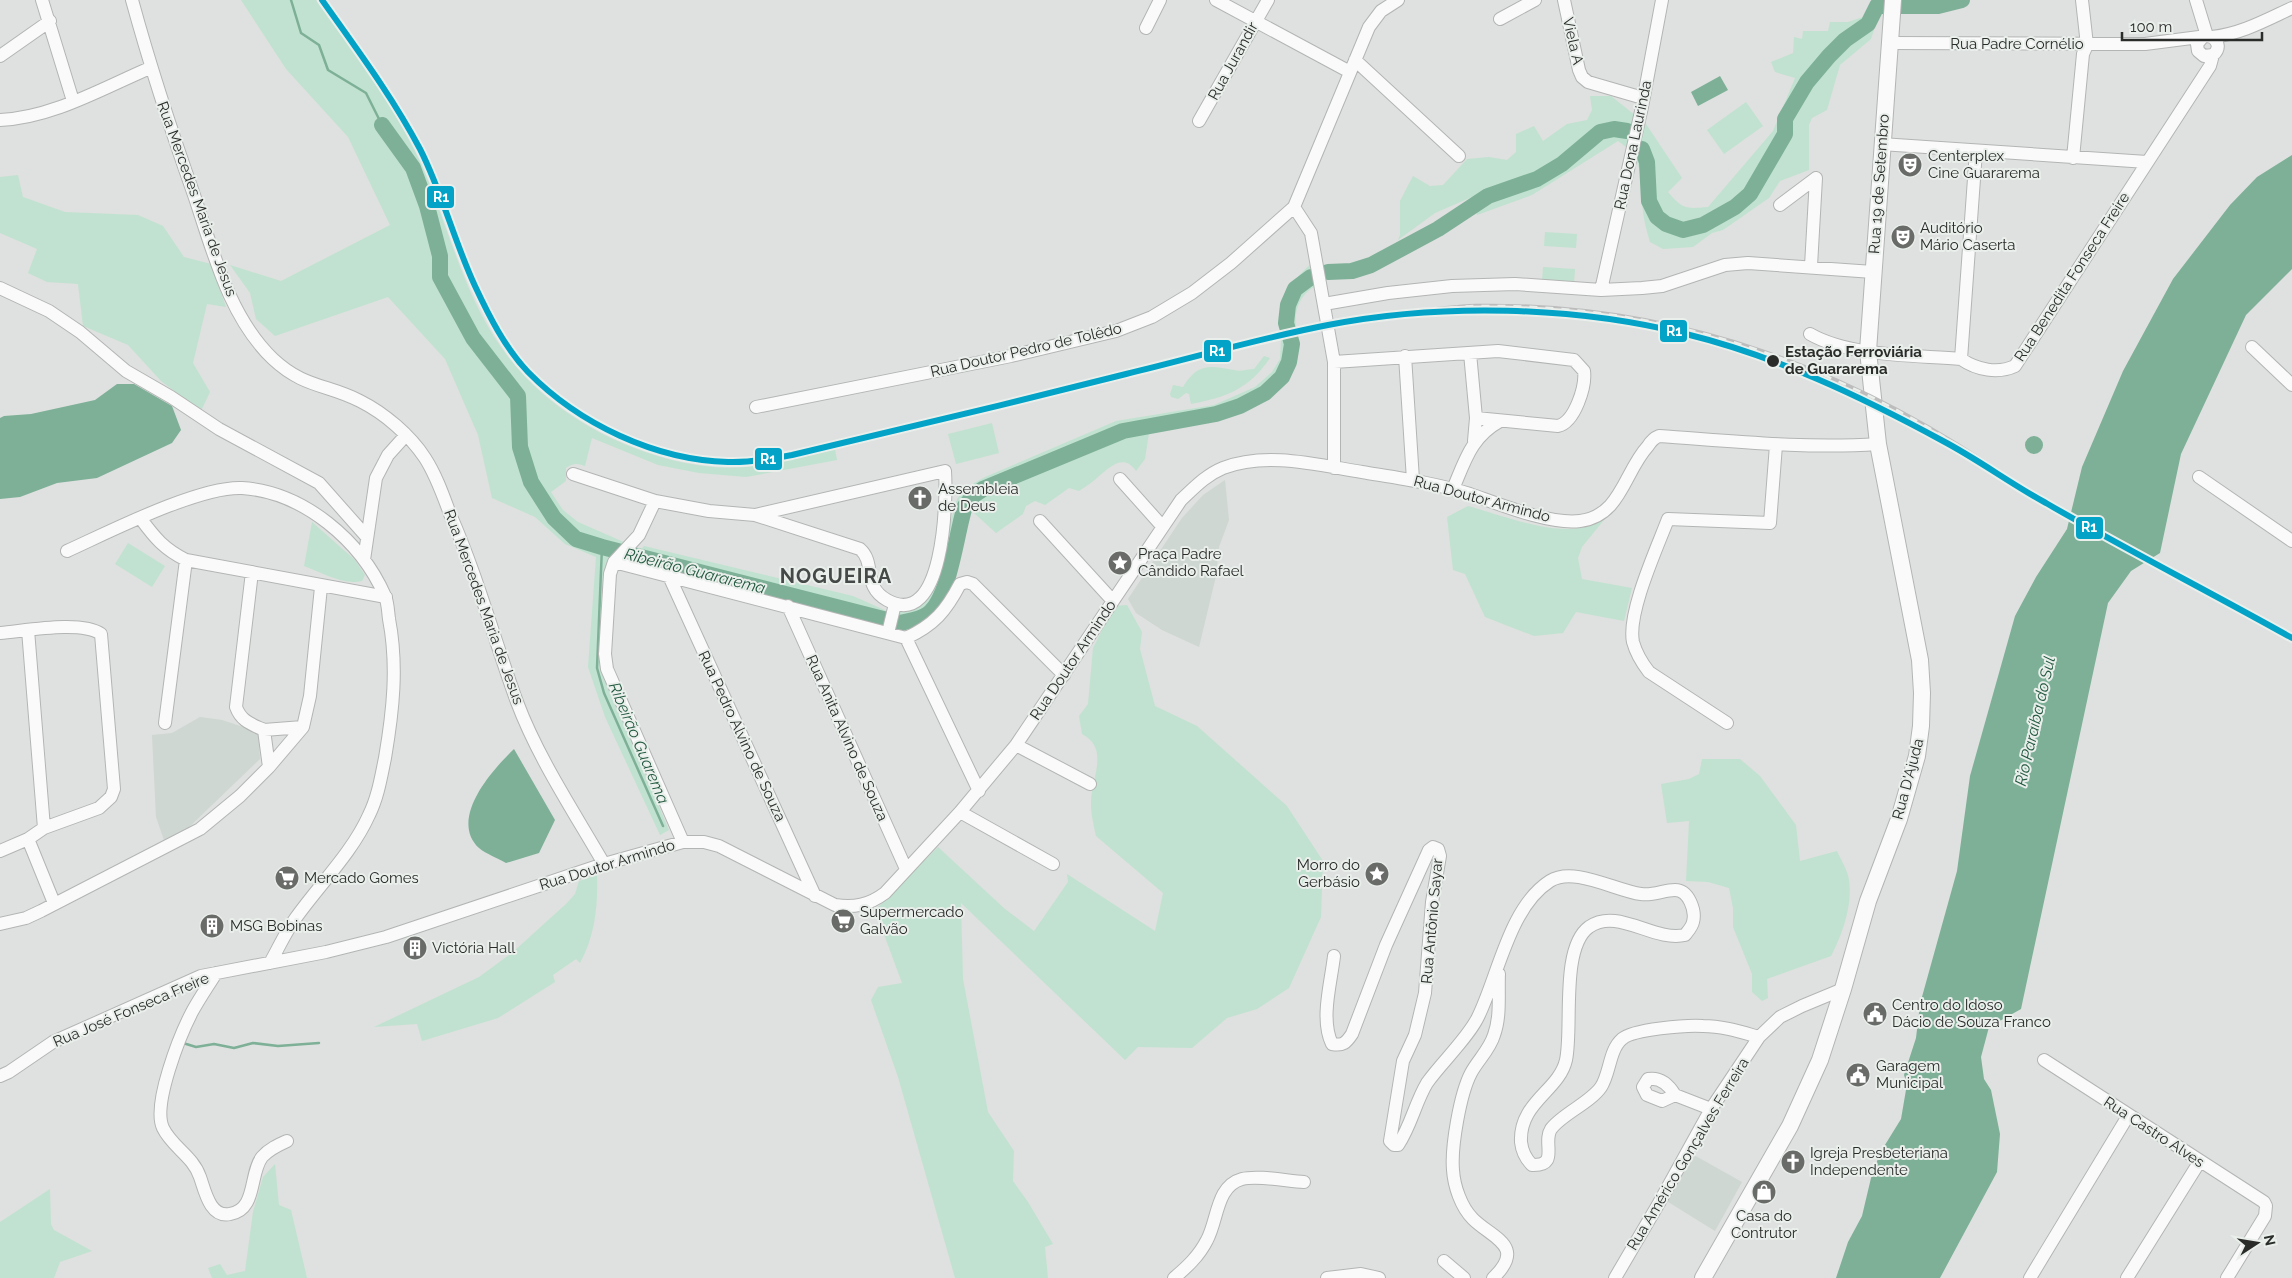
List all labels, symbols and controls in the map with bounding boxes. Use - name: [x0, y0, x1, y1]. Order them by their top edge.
- scale bar: [2122, 10, 2262, 42]
- street label: Viela A: [1559, 16, 1587, 66]
- street label: Rua Jurandir: [1204, 18, 1262, 103]
- text: 100 m: [2130, 18, 2172, 36]
- street label: Rua Padre Cornélio: [1950, 35, 2084, 53]
- street label: Rua Dona Laurinda: [1611, 79, 1655, 211]
- street label: Rua Mercedes Maria de Jesus: [153, 99, 241, 299]
- street label: Rua 19 de Setembro: [1865, 113, 1893, 255]
- place label: Centerplex Cine Guararema: [1928, 147, 2040, 182]
- theatre icon: Centerplex Cine Guararema: [1897, 152, 1923, 178]
- line badge: R1: [426, 185, 455, 209]
- text: R1: [433, 189, 449, 205]
- street label: Rua Benedita Fonseca Freire: [2011, 189, 2134, 365]
- place label: Auditório Mário Caserta: [1920, 219, 2016, 254]
- theatre icon: Auditório Mário Caserta: [1890, 224, 1916, 250]
- street label: Rua Doutor Pedro de Tolêdo: [929, 319, 1124, 381]
- line badge: R1: [1659, 319, 1688, 343]
- text: R1: [1666, 323, 1682, 339]
- line badge: R1: [1203, 339, 1232, 363]
- text: R1: [1209, 343, 1225, 359]
- place label: Estação Ferroviária de Guararema: [1785, 343, 1922, 378]
- marker: Estação Ferroviária de Guararema: [1765, 353, 1781, 369]
- line badge: R1: [754, 447, 783, 471]
- text: R1: [760, 451, 776, 467]
- street label: Rua Doutor Armindo: [1412, 472, 1552, 526]
- place label: Assembleia de Deus: [938, 480, 1019, 515]
- church icon: Assembleia de Deus: [907, 485, 933, 511]
- street label: Rua Mercedes Maria de Jesus: [440, 507, 528, 707]
- line badge: R1: [2075, 516, 2104, 540]
- text: R1: [2081, 519, 2097, 535]
- water label: Ribeirão Guararema: [622, 544, 768, 598]
- place label: Praça Padre Cândido Rafael: [1138, 545, 1245, 580]
- place icon: Praça Padre Cândido Rafael: [1107, 550, 1133, 576]
- district label: NOGUEIRA: [780, 564, 892, 588]
- street label: Rua Doutor Armindo: [1026, 597, 1120, 723]
- street label: Rua Pedro Alvino de Souza: [694, 648, 790, 824]
- street label: Rua Anita Alvino de Souza: [802, 652, 892, 824]
- water label: Rio Paraíba do Sul: [2011, 654, 2059, 788]
- water label: Ribeirão Guarema: [605, 679, 673, 807]
- street label: Rua D'Ajuda: [1889, 736, 1927, 822]
- street label: Rua Doutor Armindo: [537, 836, 677, 894]
- place label: Morro do Gerbásio: [1297, 856, 1360, 891]
- street label: Rua Antônio Sayar: [1418, 857, 1447, 985]
- place icon: Morro do Gerbásio: [1364, 861, 1390, 887]
- supermarket icon: Mercado Gomes: [274, 865, 300, 891]
- place label: Mercado Gomes: [304, 869, 419, 887]
- place label: Supermercado Galvão: [860, 903, 964, 938]
- supermarket icon: Supermercado Galvão: [830, 908, 856, 934]
- building icon: MSG Bobinas: [199, 913, 225, 939]
- place label: MSG Bobinas: [230, 917, 322, 935]
- building icon: Victória Hall: [402, 935, 428, 961]
- place label: Victória Hall: [432, 939, 516, 957]
- street label: Rua José Fonseca Freire: [50, 969, 212, 1051]
- place label: Centro do Idoso Dácio de Souza Franco: [1892, 996, 2051, 1031]
- public building icon: Centro do Idoso Dácio de Souza Franco: [1862, 1001, 1888, 1027]
- street label: Rua Américo Gonçalves Ferreira: [1623, 1054, 1753, 1254]
- place label: Garagem Municipal: [1876, 1057, 1944, 1092]
- public building icon: Garagem Municipal: [1845, 1062, 1871, 1088]
- street label: Rua Castro Alves: [2100, 1093, 2208, 1171]
- place label: Igreja Presbeteriana Independente: [1810, 1144, 1948, 1179]
- church icon: Igreja Presbeteriana Independente: [1780, 1149, 1806, 1175]
- shop icon: Casa do Contrutor: [1751, 1179, 1777, 1205]
- place label: Casa do Contrutor: [1731, 1207, 1798, 1242]
- north arrow: [2232, 1218, 2282, 1268]
- text: N: [2261, 1233, 2279, 1247]

